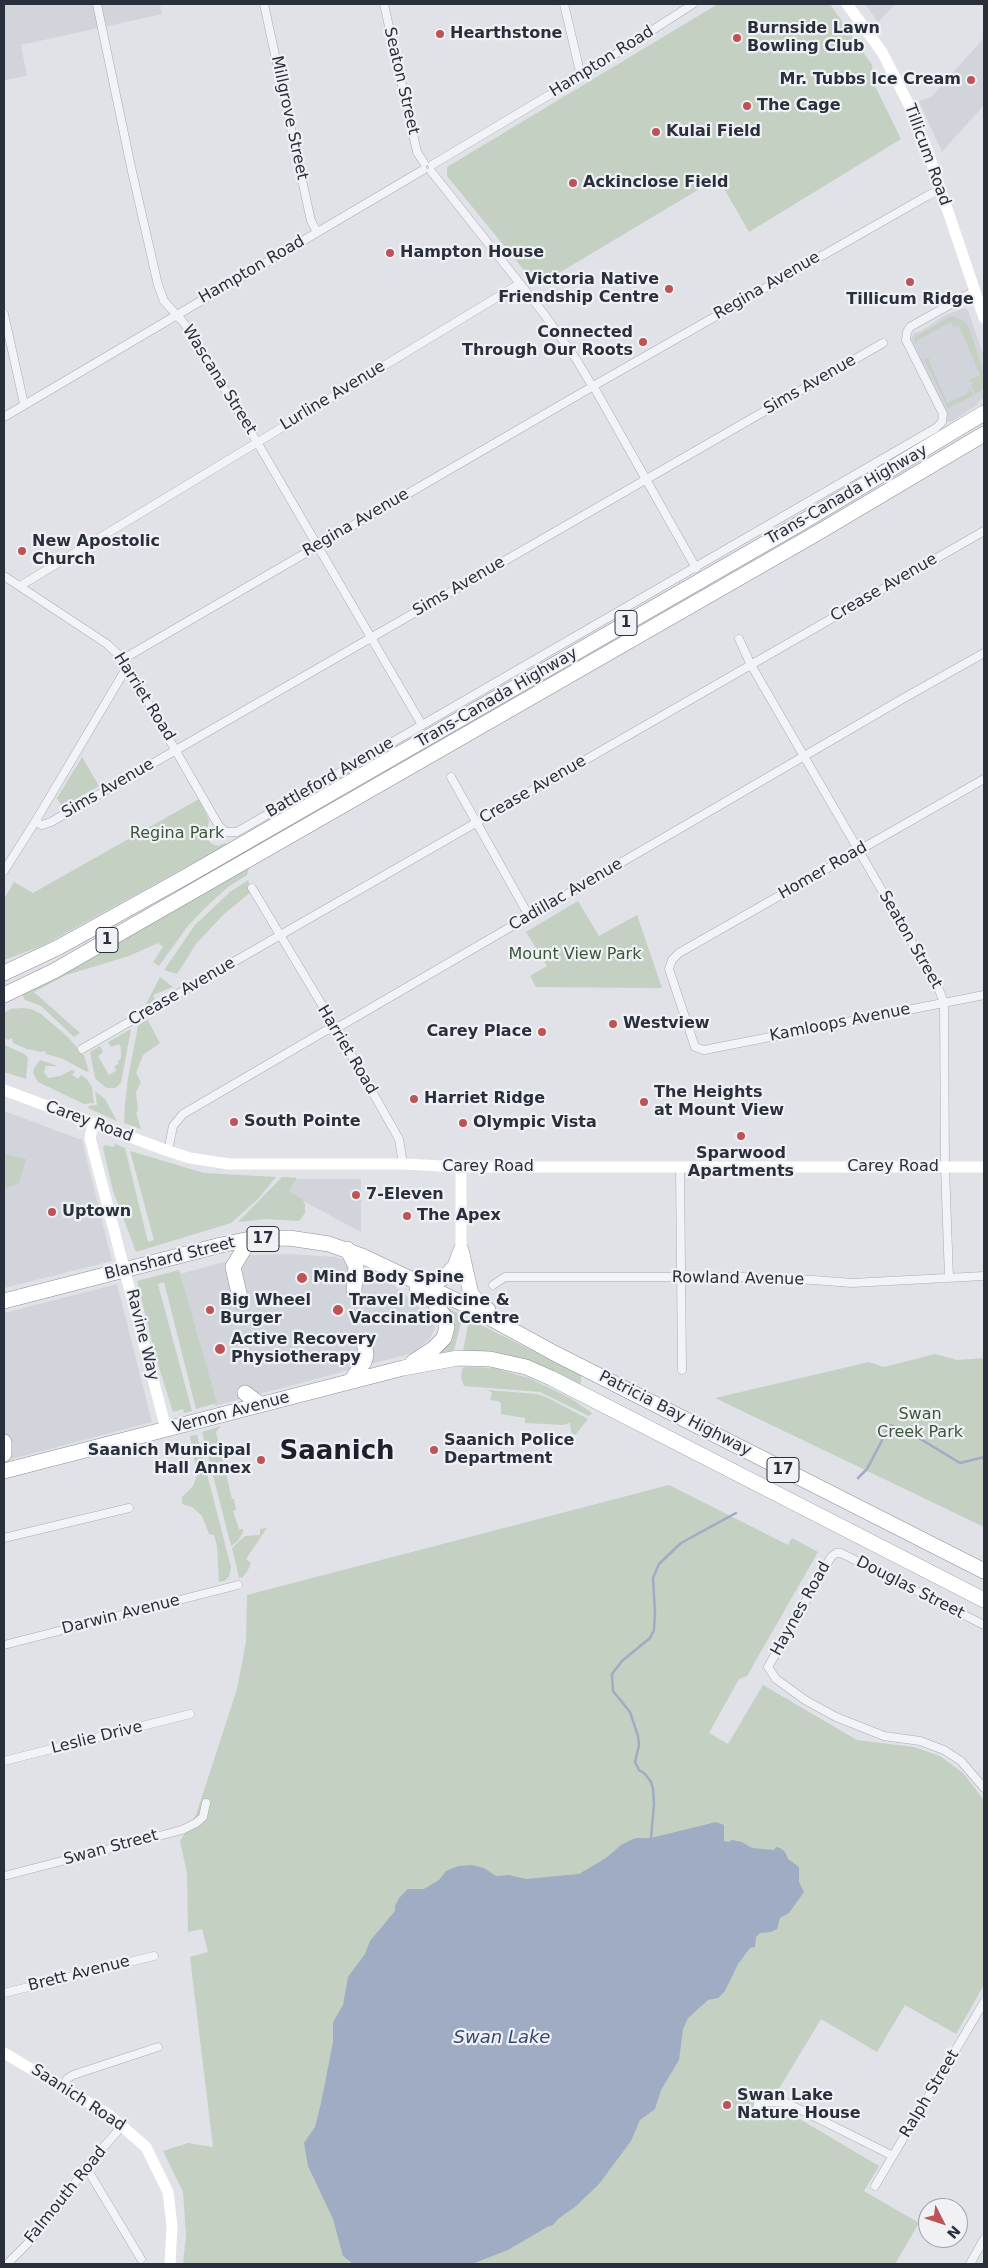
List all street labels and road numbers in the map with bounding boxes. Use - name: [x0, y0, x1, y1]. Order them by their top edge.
- street label: Hampton Road: [546, 22, 658, 102]
- street label: Seaton Street: [379, 25, 423, 137]
- street label: Millgrove Street: [266, 54, 312, 182]
- street label: Tillicum Road: [900, 102, 954, 208]
- street label: Hampton Road: [196, 232, 308, 308]
- street label: Regina Avenue: [711, 248, 823, 324]
- street label: Wascana Street: [178, 322, 260, 438]
- street label: Sims Avenue: [761, 351, 859, 419]
- street label: Lurline Avenue: [277, 357, 389, 435]
- street label: Trans-Canada Highway: [763, 441, 931, 549]
- street label: Regina Avenue: [300, 485, 412, 561]
- street label: Crease Avenue: [827, 550, 941, 626]
- street label: Sims Avenue: [410, 553, 508, 621]
- road number: 1: [615, 610, 637, 636]
- street label: Trans-Canada Highway: [413, 644, 581, 752]
- street label: Harriet Road: [109, 649, 179, 745]
- street label: Battleford Avenue: [263, 734, 397, 822]
- street label: Crease Avenue: [476, 752, 590, 828]
- street label: Sims Avenue: [59, 755, 157, 823]
- street label: Homer Road: [775, 838, 871, 904]
- street label: Cadillac Avenue: [506, 855, 626, 935]
- street label: Seaton Street: [874, 888, 946, 992]
- road number: 1: [96, 928, 118, 952]
- street label: Crease Avenue: [125, 954, 239, 1030]
- street label: Kamloops Avenue: [768, 1000, 912, 1046]
- street label: Harriet Road: [313, 1002, 381, 1098]
- street label: Carey Road: [43, 1097, 135, 1147]
- street label: Carey Road: [442, 1157, 534, 1177]
- street label: Carey Road: [847, 1157, 939, 1177]
- road number: 17: [247, 1226, 279, 1252]
- street label: Blanshard Street: [103, 1234, 237, 1284]
- street label: Rowland Avenue: [672, 1268, 804, 1290]
- street label: Ravine Way: [121, 1287, 163, 1383]
- street label: Patricia Bay Highway: [596, 1367, 754, 1461]
- street label: Vernon Avenue: [170, 1388, 292, 1438]
- road number: 17: [767, 1458, 799, 1482]
- street label: Douglas Street: [853, 1553, 967, 1623]
- street label: Haynes Road: [767, 1558, 835, 1660]
- street label: Darwin Avenue: [60, 1591, 182, 1639]
- street label: Leslie Drive: [49, 1717, 145, 1759]
- street label: Swan Street: [62, 1826, 160, 1870]
- street label: Brett Avenue: [26, 1952, 132, 1996]
- street label: Ralph Street: [896, 2047, 964, 2141]
- street label: Saanich Road: [27, 2060, 129, 2136]
- street label: Falmouth Road: [21, 2143, 111, 2247]

